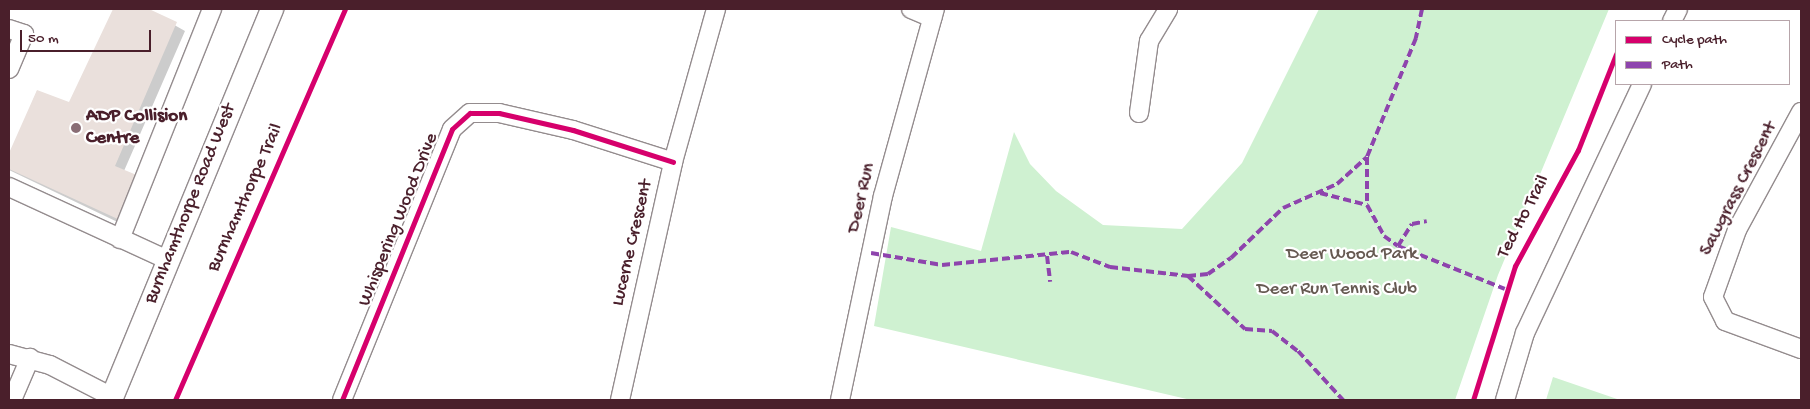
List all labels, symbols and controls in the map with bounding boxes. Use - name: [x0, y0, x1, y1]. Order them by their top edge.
- scale bar: [22, 20, 154, 52]
- legend: [1615, 20, 1790, 85]
- text: 50 m: [28, 30, 59, 48]
- text: Cycle path: [1662, 31, 1727, 49]
- text: Path: [1662, 56, 1693, 74]
- street label: Burnhamthorpe Road West: [140, 101, 242, 307]
- place label: ADP Collision Centre: [86, 106, 187, 150]
- street label: Sawgrass Crescent: [1695, 118, 1783, 260]
- street label: Burnhamthorpe Trail: [203, 120, 289, 276]
- marker: ADP Collision Centre: [70, 122, 82, 134]
- street label: Whispering Wood Drive: [354, 130, 444, 310]
- street label: Deer Run: [843, 161, 881, 235]
- street label: Ted Ho Trail: [1493, 172, 1555, 262]
- street label: Lucerne Crescent: [607, 178, 659, 308]
- park label: Deer Wood Park: [1287, 244, 1417, 266]
- park label: Deer Run Tennis Club: [1257, 279, 1417, 301]

